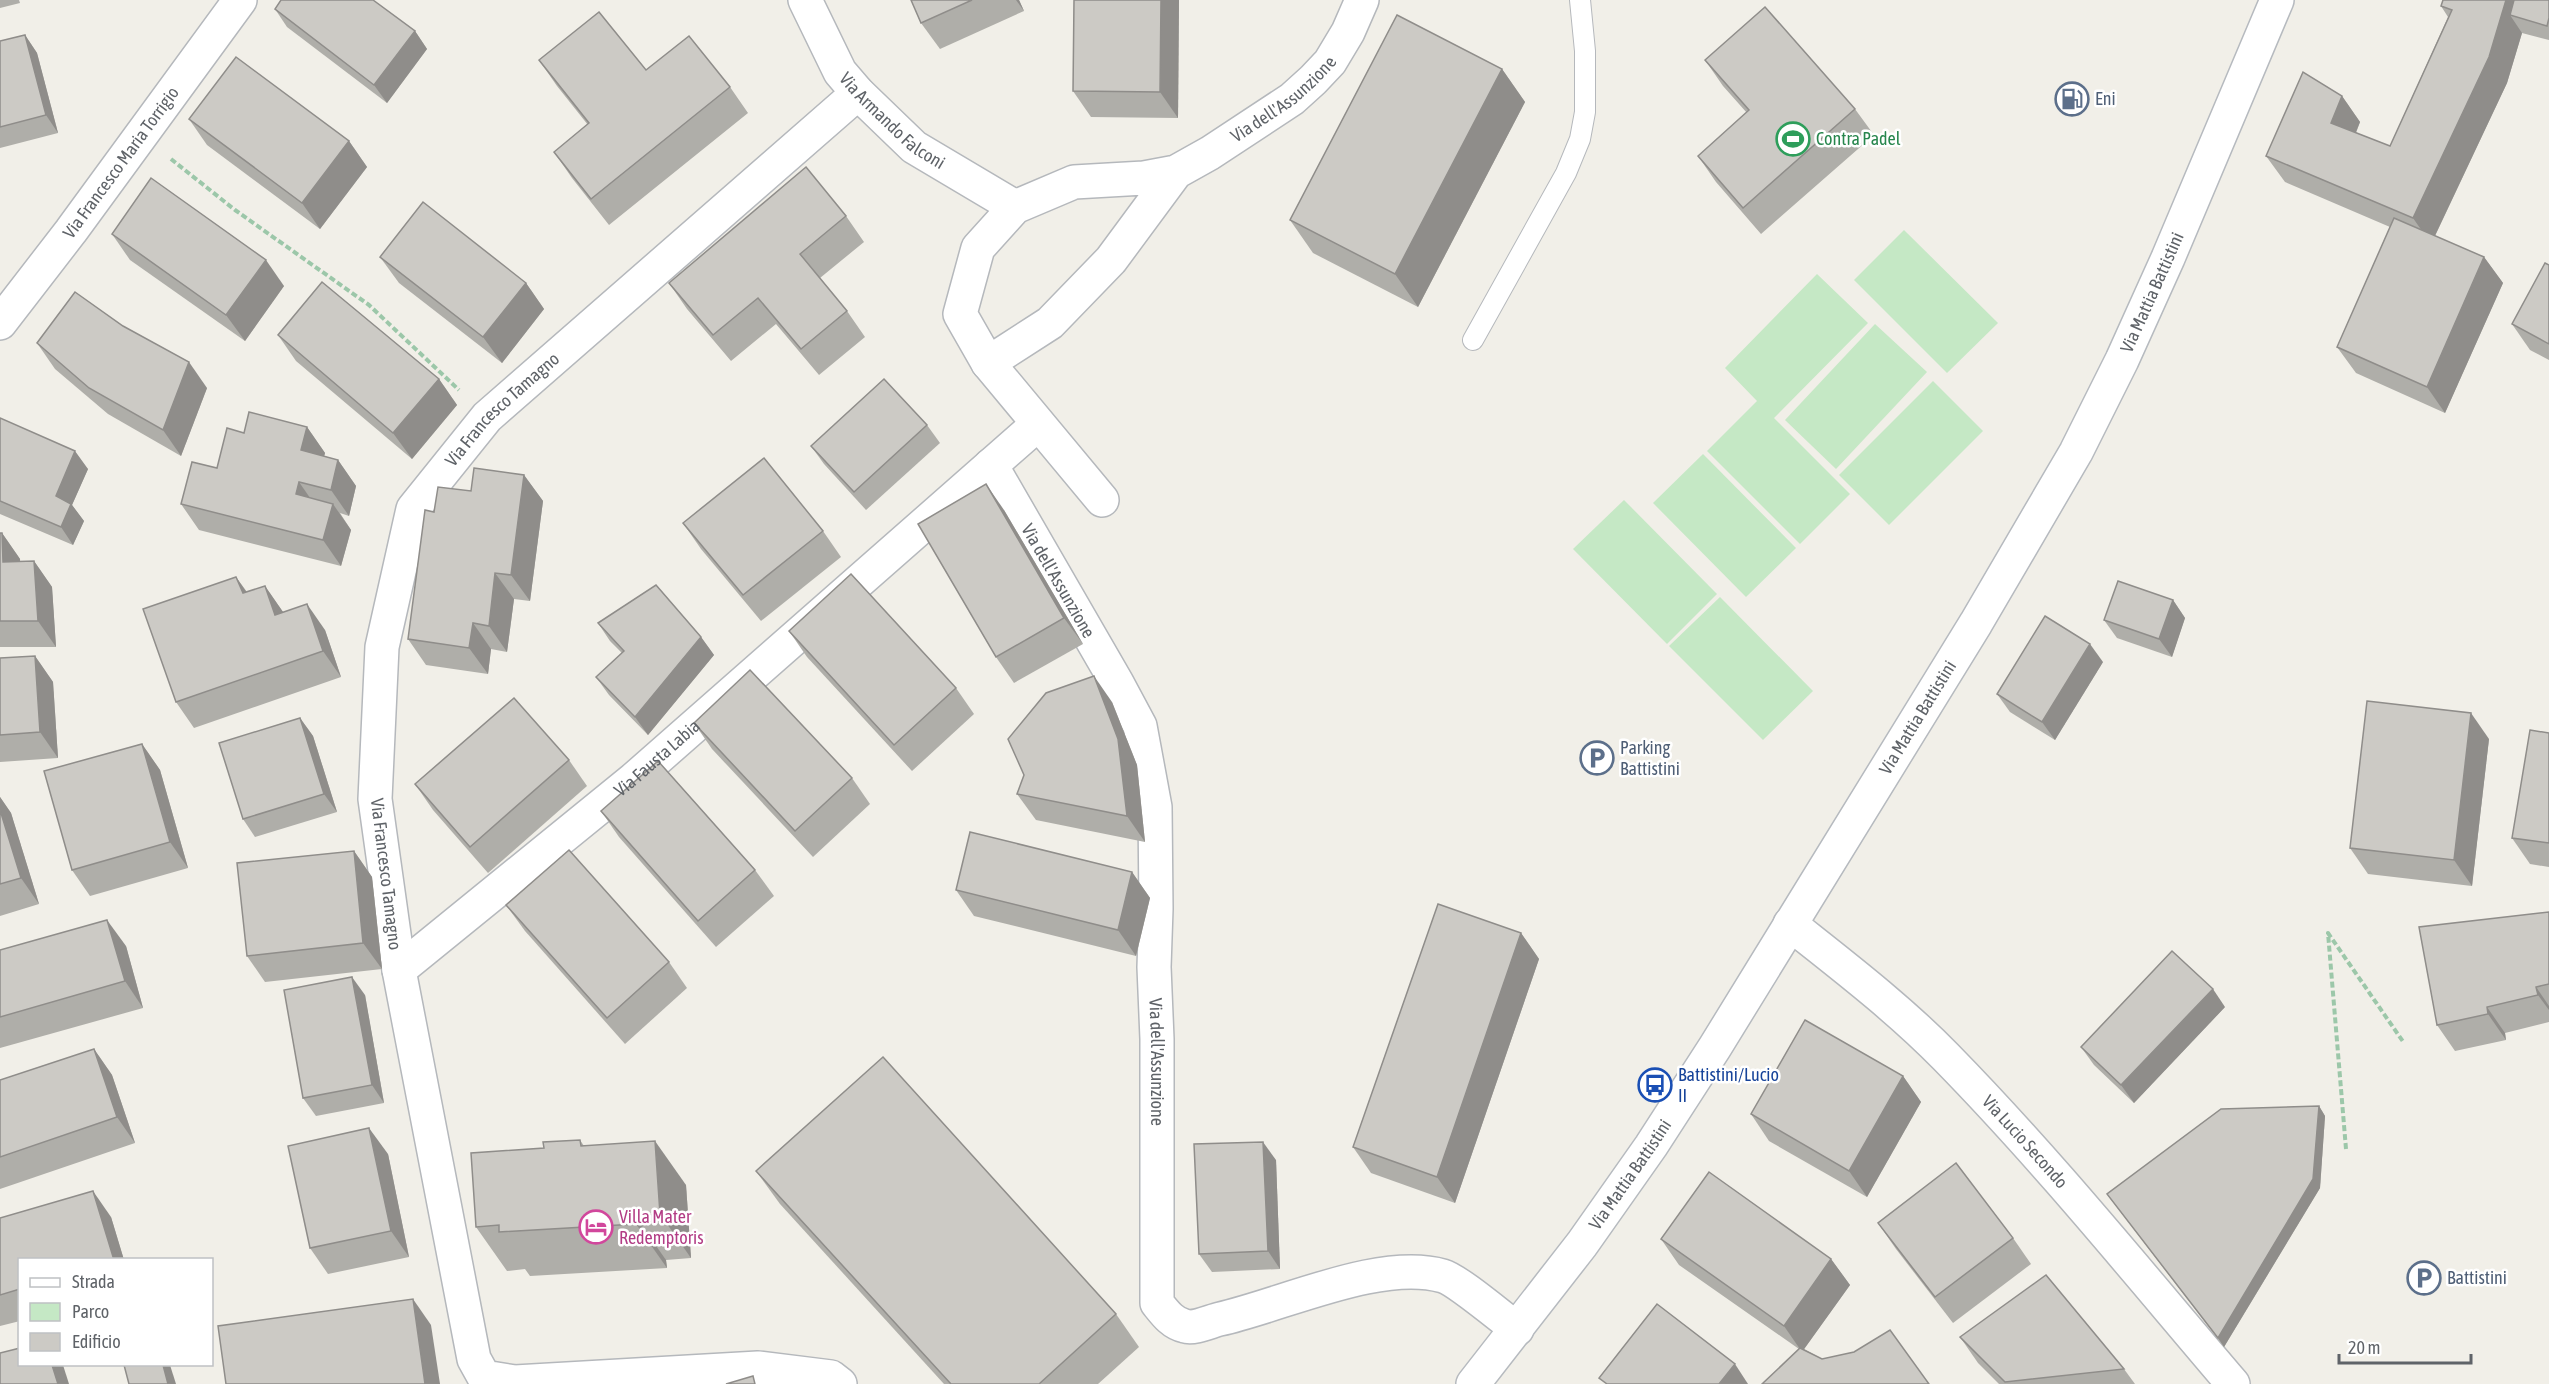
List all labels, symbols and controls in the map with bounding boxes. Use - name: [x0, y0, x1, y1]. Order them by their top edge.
- street label: Via dell'Assunzione: [1227, 53, 1341, 146]
- street label: Via Armando Falconi: [835, 68, 949, 173]
- fuel station icon: Eni: [2054, 81, 2090, 117]
- street label: Via Francesco Maria Torrigio: [58, 82, 183, 242]
- place label: Eni: [2095, 88, 2116, 109]
- sports icon: Contra Padel: [1775, 121, 1811, 157]
- place label: Contra Padel: [1816, 128, 1901, 149]
- street label: Via Mattia Battistini: [2116, 229, 2188, 356]
- street label: Via Francesco Tamagno: [441, 348, 563, 470]
- street label: Via dell'Assunzione: [1017, 520, 1100, 641]
- street label: Via Mattia Battistini: [1874, 657, 1960, 778]
- street label: Via Fausta Labia: [610, 715, 704, 801]
- place label: Parking Battistini: [1620, 737, 1680, 779]
- parking icon: Parking Battistini: [1579, 740, 1615, 776]
- street label: Via Francesco Tamagno: [367, 797, 406, 951]
- street label: Via dell'Assunzione: [1145, 998, 1168, 1126]
- place label: Battistini/Lucio II: [1678, 1064, 1779, 1106]
- bus stop icon: Battistini/Lucio II: [1637, 1067, 1673, 1103]
- street label: Via Lucio Secondo: [1978, 1091, 2072, 1192]
- street label: Via Mattia Battistini: [1584, 1115, 1675, 1234]
- place label: Villa Mater Redemptoris: [619, 1206, 704, 1248]
- hotel icon: Villa Mater Redemptoris: [578, 1209, 614, 1245]
- legend: [18, 1258, 213, 1366]
- parking icon: Battistini: [2406, 1260, 2442, 1296]
- place label: Battistini: [2447, 1267, 2507, 1288]
- text: Strada: [72, 1271, 115, 1292]
- text: Parco: [72, 1301, 109, 1322]
- scale bar: [2339, 1327, 2471, 1365]
- text: Edificio: [72, 1331, 121, 1352]
- text: 20 m: [2348, 1337, 2380, 1358]

